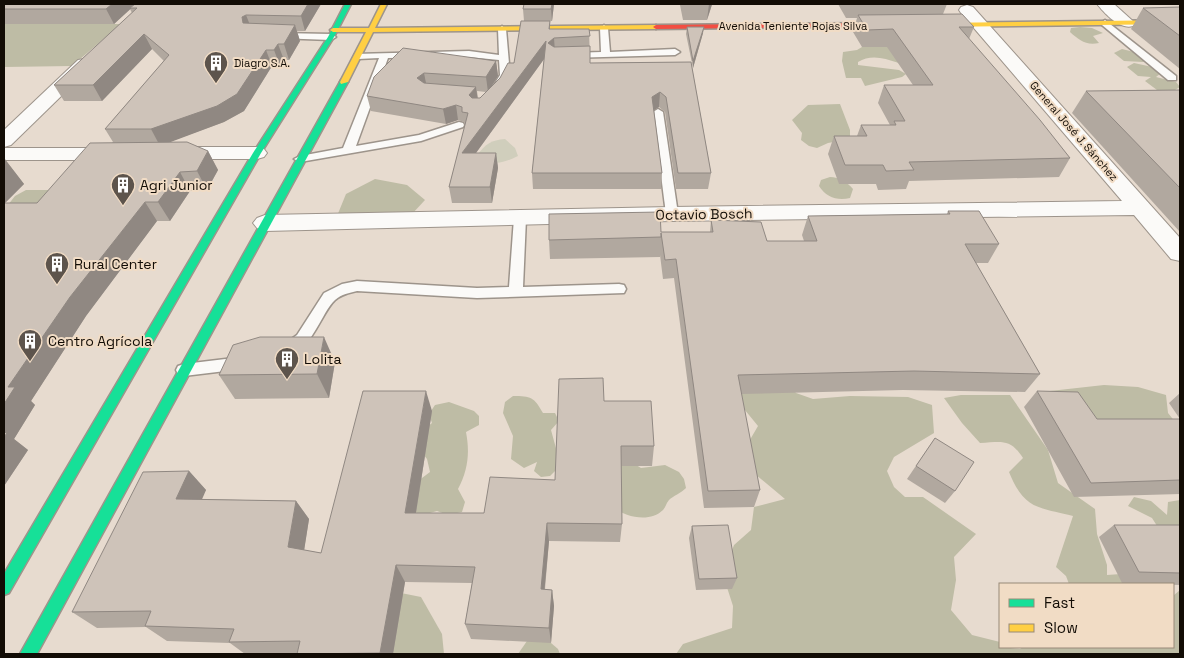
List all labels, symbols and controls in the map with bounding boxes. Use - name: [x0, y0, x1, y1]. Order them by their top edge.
- street label: Avenida Teniente Rojas Silva: [719, 19, 868, 33]
- building icon: Diagro S.A.: [203, 50, 229, 84]
- place label: Diagro S.A.: [234, 56, 290, 70]
- street label: General José J. Sánchez: [1027, 78, 1121, 184]
- building icon: Agri Junior: [110, 172, 136, 206]
- place label: Agri Junior: [140, 176, 213, 194]
- street label: Octavio Bosch: [655, 204, 753, 224]
- building icon: Rural Center: [44, 251, 70, 285]
- place label: Rural Center: [74, 255, 157, 273]
- building icon: Centro Agrícola: [17, 328, 43, 362]
- place label: Centro Agrícola: [48, 332, 152, 350]
- building icon: Lolita: [274, 346, 300, 380]
- place label: Lolita: [304, 350, 342, 368]
- legend: [999, 583, 1174, 648]
- text: Fast: [1044, 593, 1075, 612]
- text: Slow: [1044, 618, 1078, 637]

